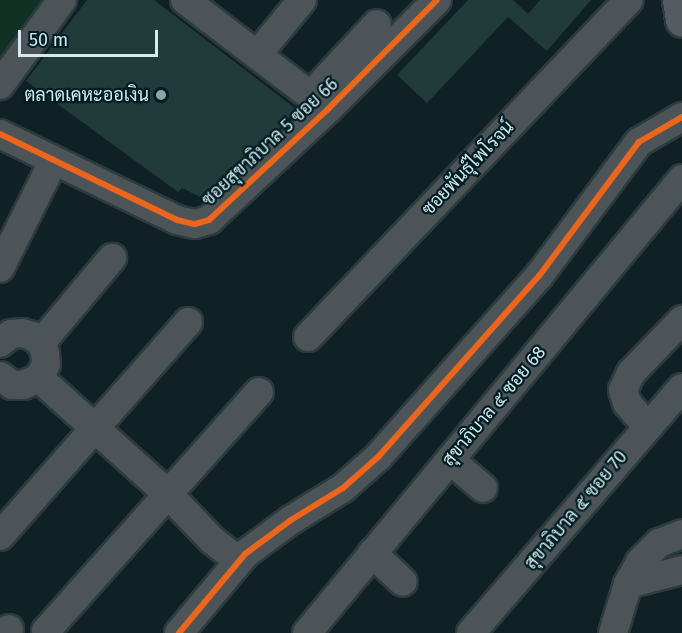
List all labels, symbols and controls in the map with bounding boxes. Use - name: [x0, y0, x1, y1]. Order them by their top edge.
- scale bar: [21, 18, 160, 56]
- text: 50 m: [29, 29, 68, 51]
- street label: ซอยสุขาภิบาล 5 ซอย 66: [197, 73, 343, 211]
- place label: ตลาดเคหะออเงิน: [24, 84, 149, 106]
- marker: ตลาดเคหะออเงิน: [154, 88, 168, 102]
- street label: ซอยพันธ์ุไพโรจน์: [417, 116, 519, 220]
- street label: สุขาภิบาล ๕ ซอย 68: [438, 342, 550, 470]
- street label: สุขาภิบาล ๕ ซอย 70: [520, 446, 632, 574]

